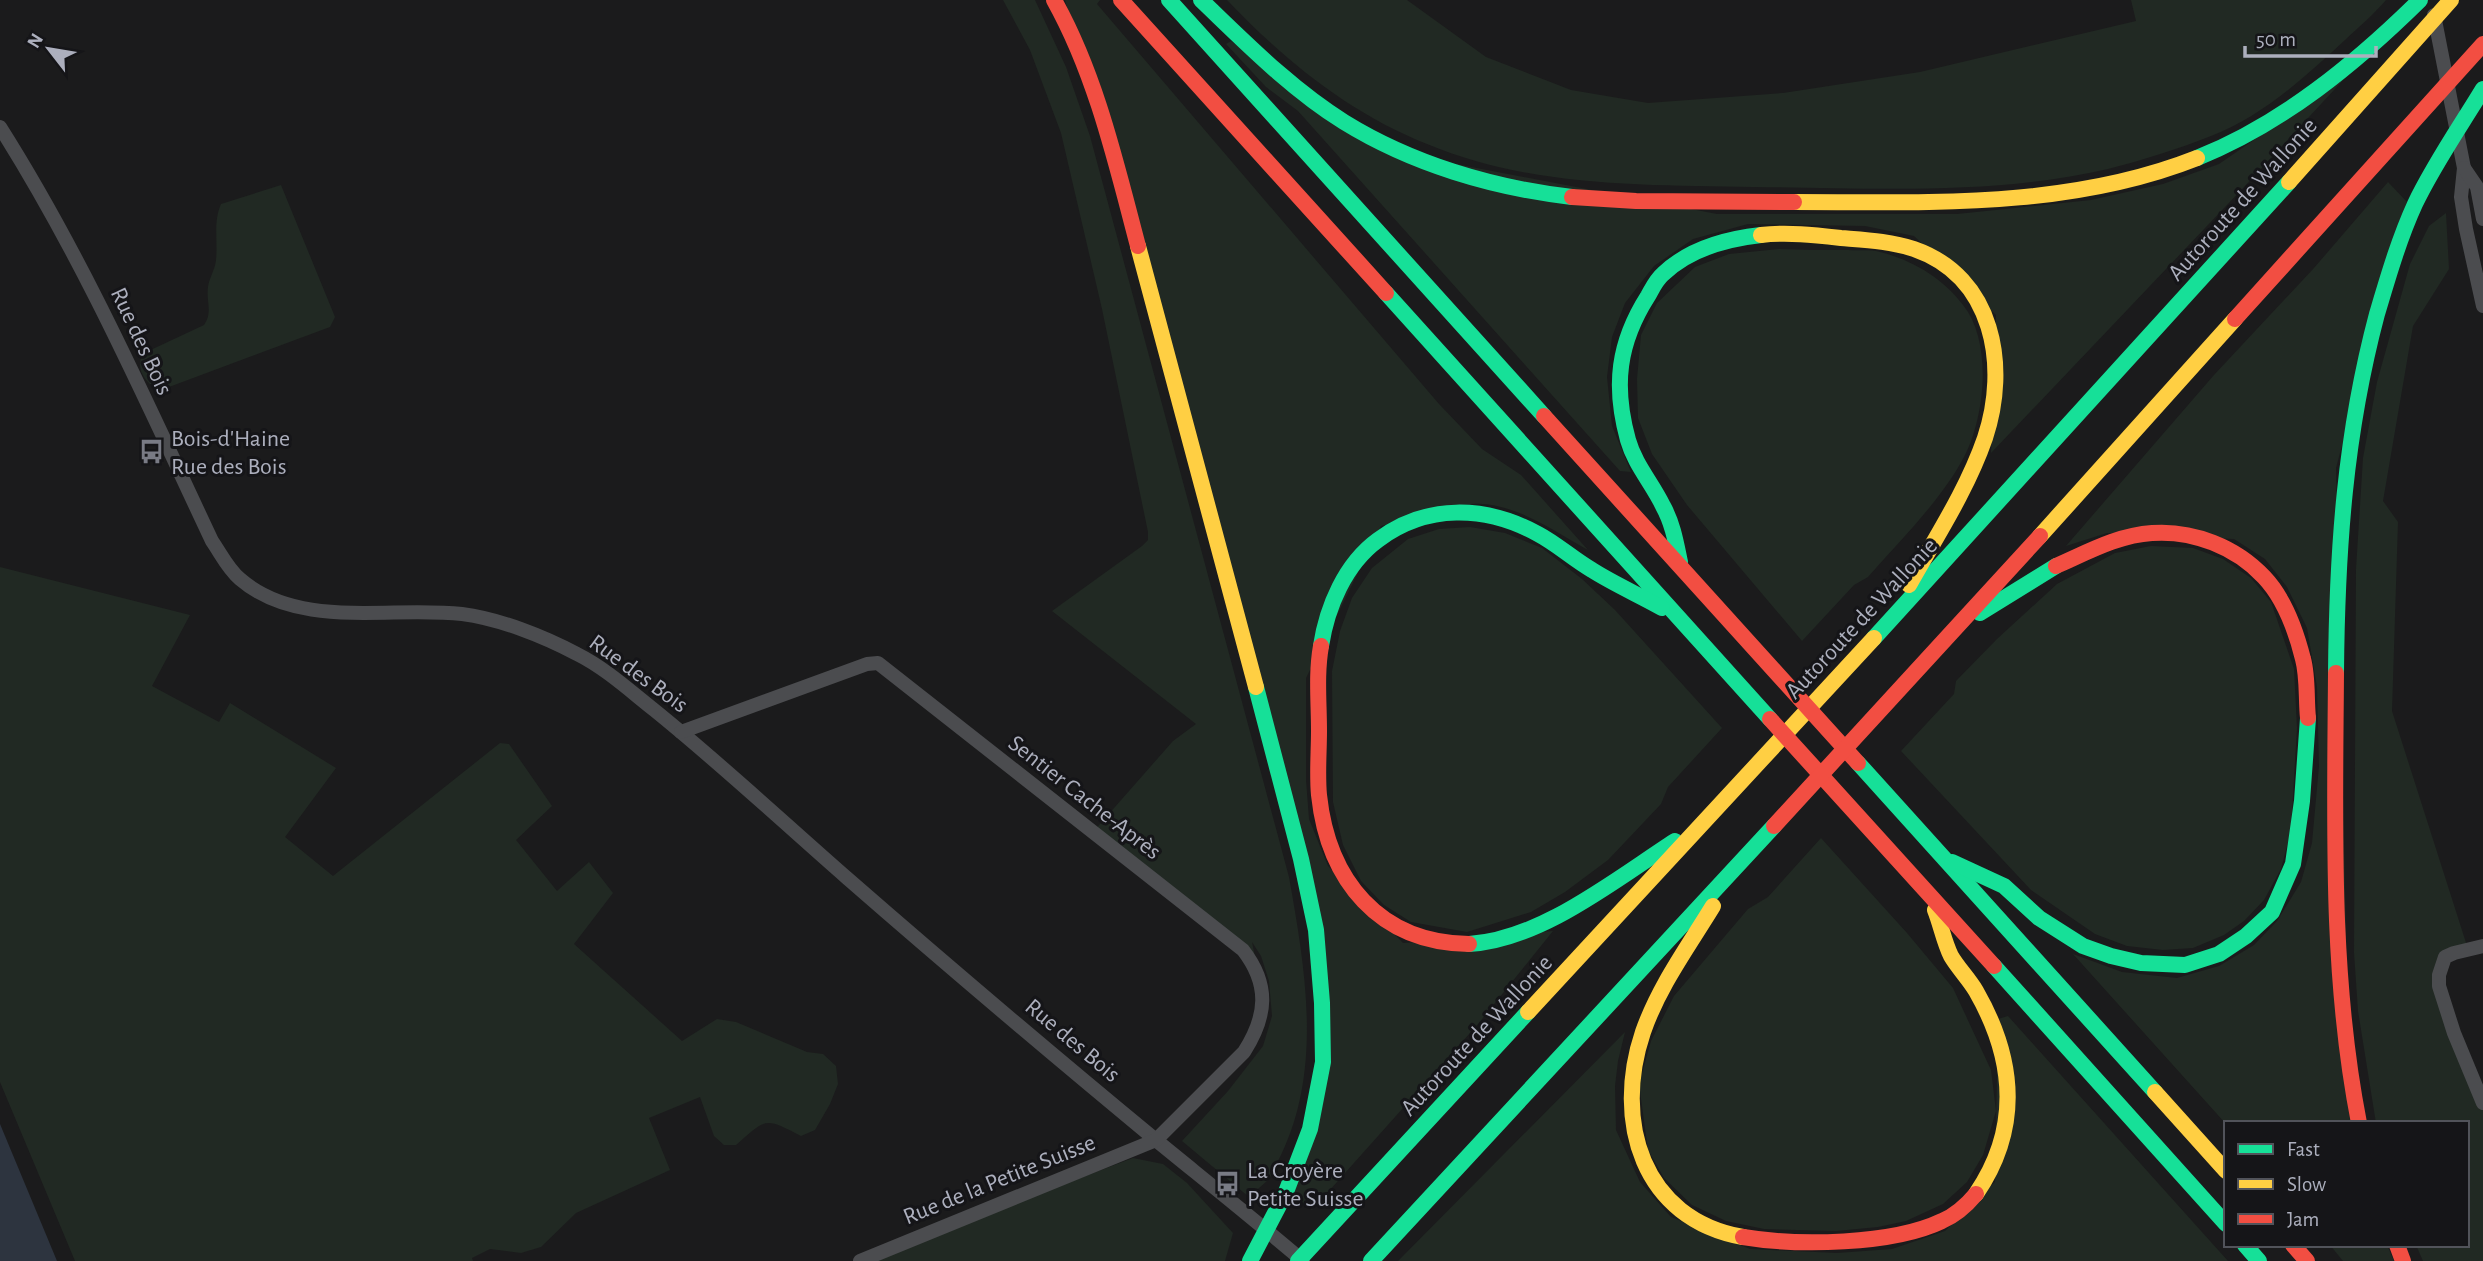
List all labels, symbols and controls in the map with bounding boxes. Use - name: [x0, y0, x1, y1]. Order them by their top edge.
- north arrow: [14, 14, 84, 84]
- scale bar: [2245, 14, 2376, 58]
- text: 50 m: [2256, 29, 2296, 50]
- text: N: [24, 30, 47, 52]
- street label: Autoroute de Wallonie: [2164, 114, 2322, 286]
- street label: Rue des Bois: [106, 284, 176, 399]
- place label: Bois-d'Haine Rue des Bois: [171, 427, 290, 479]
- bus stop icon: Bois-d'Haine Rue des Bois: [137, 438, 165, 466]
- street label: Autoroute de Wallonie: [1781, 534, 1942, 704]
- street label: Rue des Bois: [585, 630, 692, 717]
- street label: Sentier Cache-Après: [1004, 731, 1165, 865]
- street label: Autoroute de Wallonie: [1396, 951, 1557, 1121]
- street label: Rue des Bois: [1020, 994, 1124, 1087]
- legend: [2224, 1121, 2469, 1247]
- street label: Rue de la Petite Suisse: [900, 1130, 1099, 1229]
- text: Fast: [2287, 1139, 2320, 1160]
- place label: La Croyère Petite Suisse: [1247, 1159, 1364, 1211]
- bus stop icon: La Croyère Petite Suisse: [1213, 1170, 1241, 1198]
- text: Slow: [2287, 1174, 2326, 1195]
- text: Jam: [2287, 1209, 2319, 1230]

